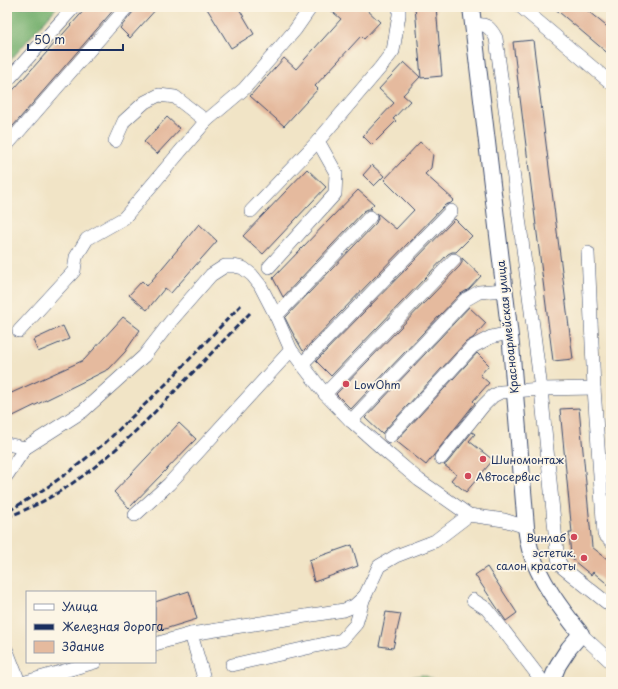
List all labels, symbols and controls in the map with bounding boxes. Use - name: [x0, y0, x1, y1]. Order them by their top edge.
- scale bar: [28, 26, 123, 52]
- text: 50 m: [34, 30, 65, 48]
- street label: Красноармейская улица: [492, 260, 522, 394]
- place label: LowOhm: [354, 376, 401, 393]
- marker: LowOhm: [341, 379, 351, 389]
- place label: Шиномонтаж: [491, 451, 564, 468]
- marker: Шиномонтаж: [478, 454, 488, 464]
- place label: Автосервис: [476, 468, 540, 485]
- marker: Автосервис: [463, 471, 473, 481]
- place label: Винлаб: [526, 529, 567, 546]
- marker: Винлаб: [569, 532, 579, 542]
- place label: эстетик. салон красоты: [496, 544, 576, 574]
- marker: эстетик. салон красоты: [579, 553, 589, 563]
- legend: [26, 591, 156, 663]
- text: Улица: [62, 597, 98, 615]
- text: Железная дорога: [62, 617, 165, 635]
- text: Здание: [62, 637, 104, 655]

